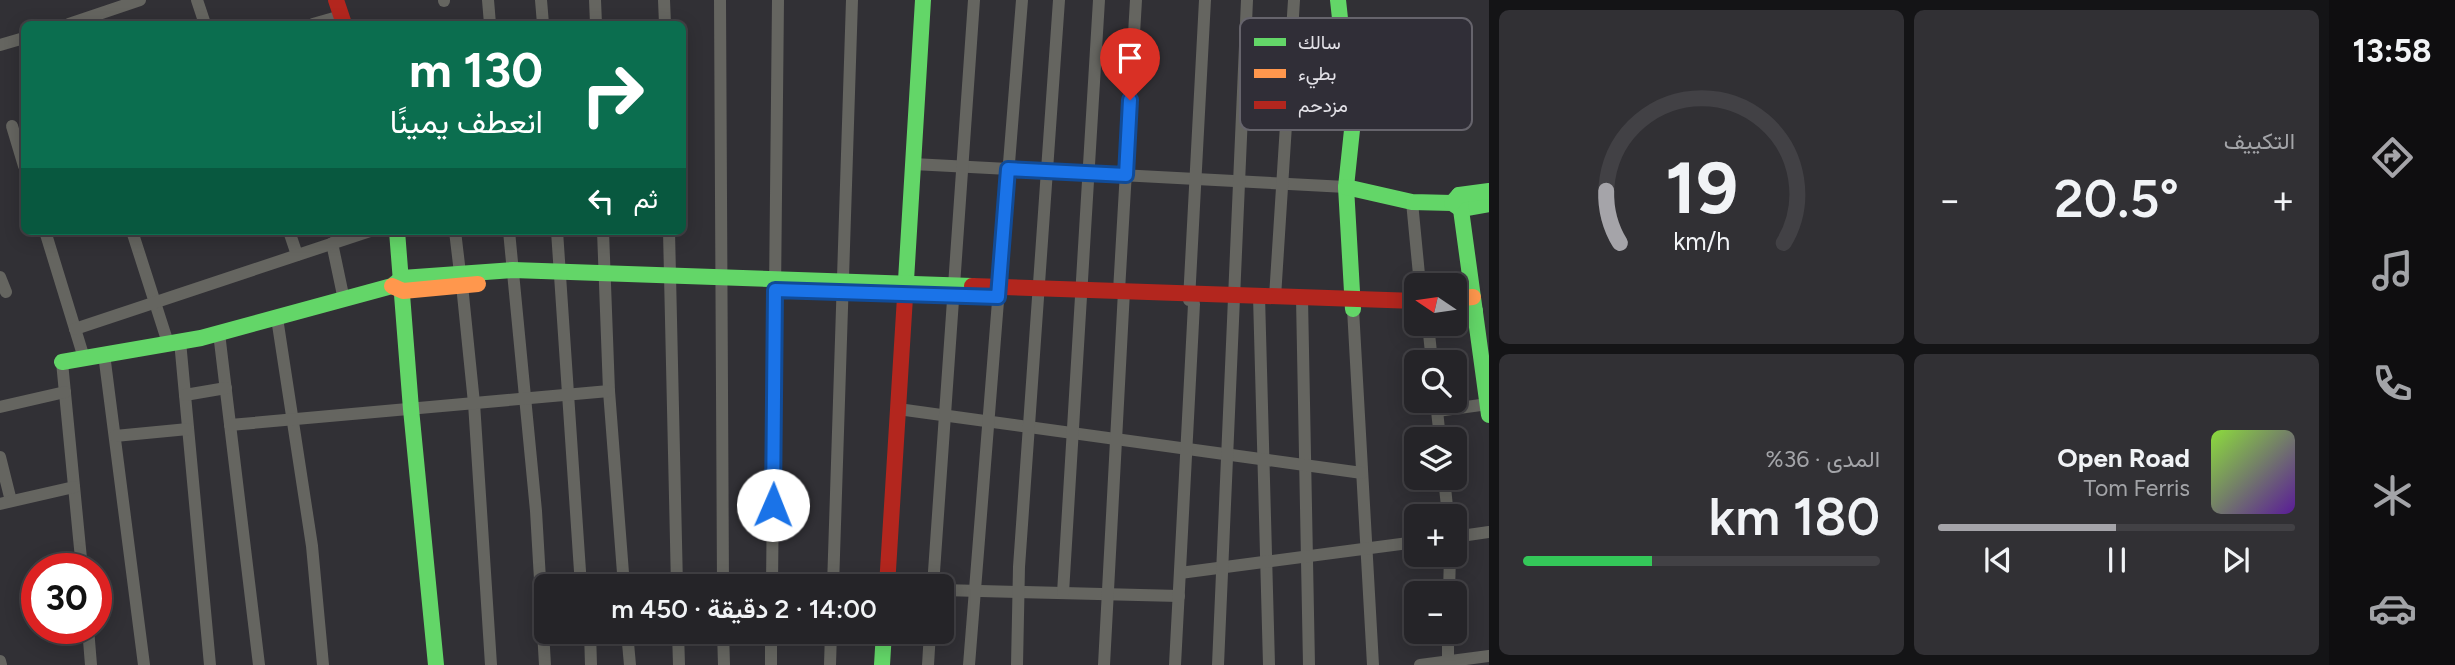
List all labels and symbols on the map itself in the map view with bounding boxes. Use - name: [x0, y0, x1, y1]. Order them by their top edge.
- legend: [1240, 18, 1472, 130]
- pin: [1100, 28, 1160, 100]
- text: سالك: [1298, 31, 1341, 54]
- text: بطيء: [1298, 62, 1336, 89]
- text: مزدحم: [1298, 94, 1348, 118]
- north arrow: [1404, 273, 1466, 336]
- position arrow: [736, 468, 810, 542]
- speed limit sign: 30: [21, 553, 112, 644]

